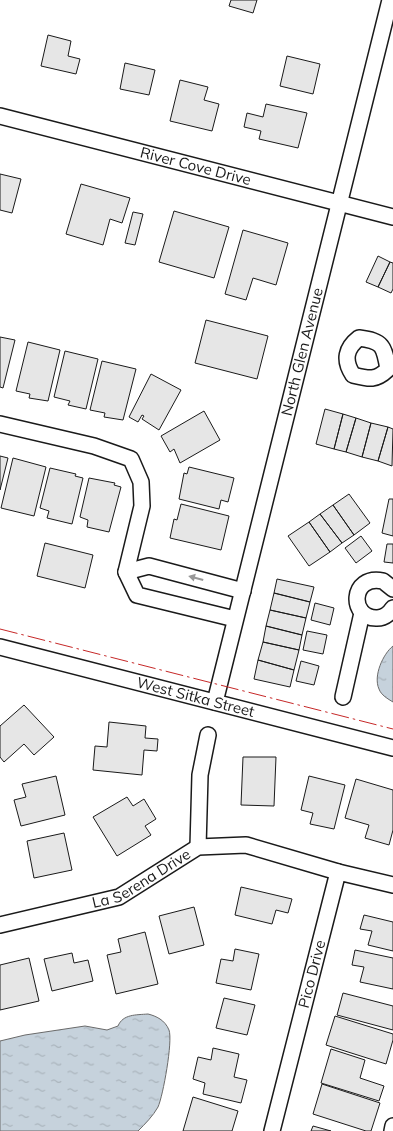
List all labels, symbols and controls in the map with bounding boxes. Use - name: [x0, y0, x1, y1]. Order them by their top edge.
- street label: River Cove Drive: [138, 142, 253, 189]
- street label: North Glen Avenue: [277, 286, 327, 418]
- one-way arrow: [188, 574, 203, 582]
- street label: West Sitka Street: [135, 673, 257, 721]
- street label: La Serena Drive: [90, 844, 194, 912]
- street label: Pico Drive: [294, 938, 329, 1010]

